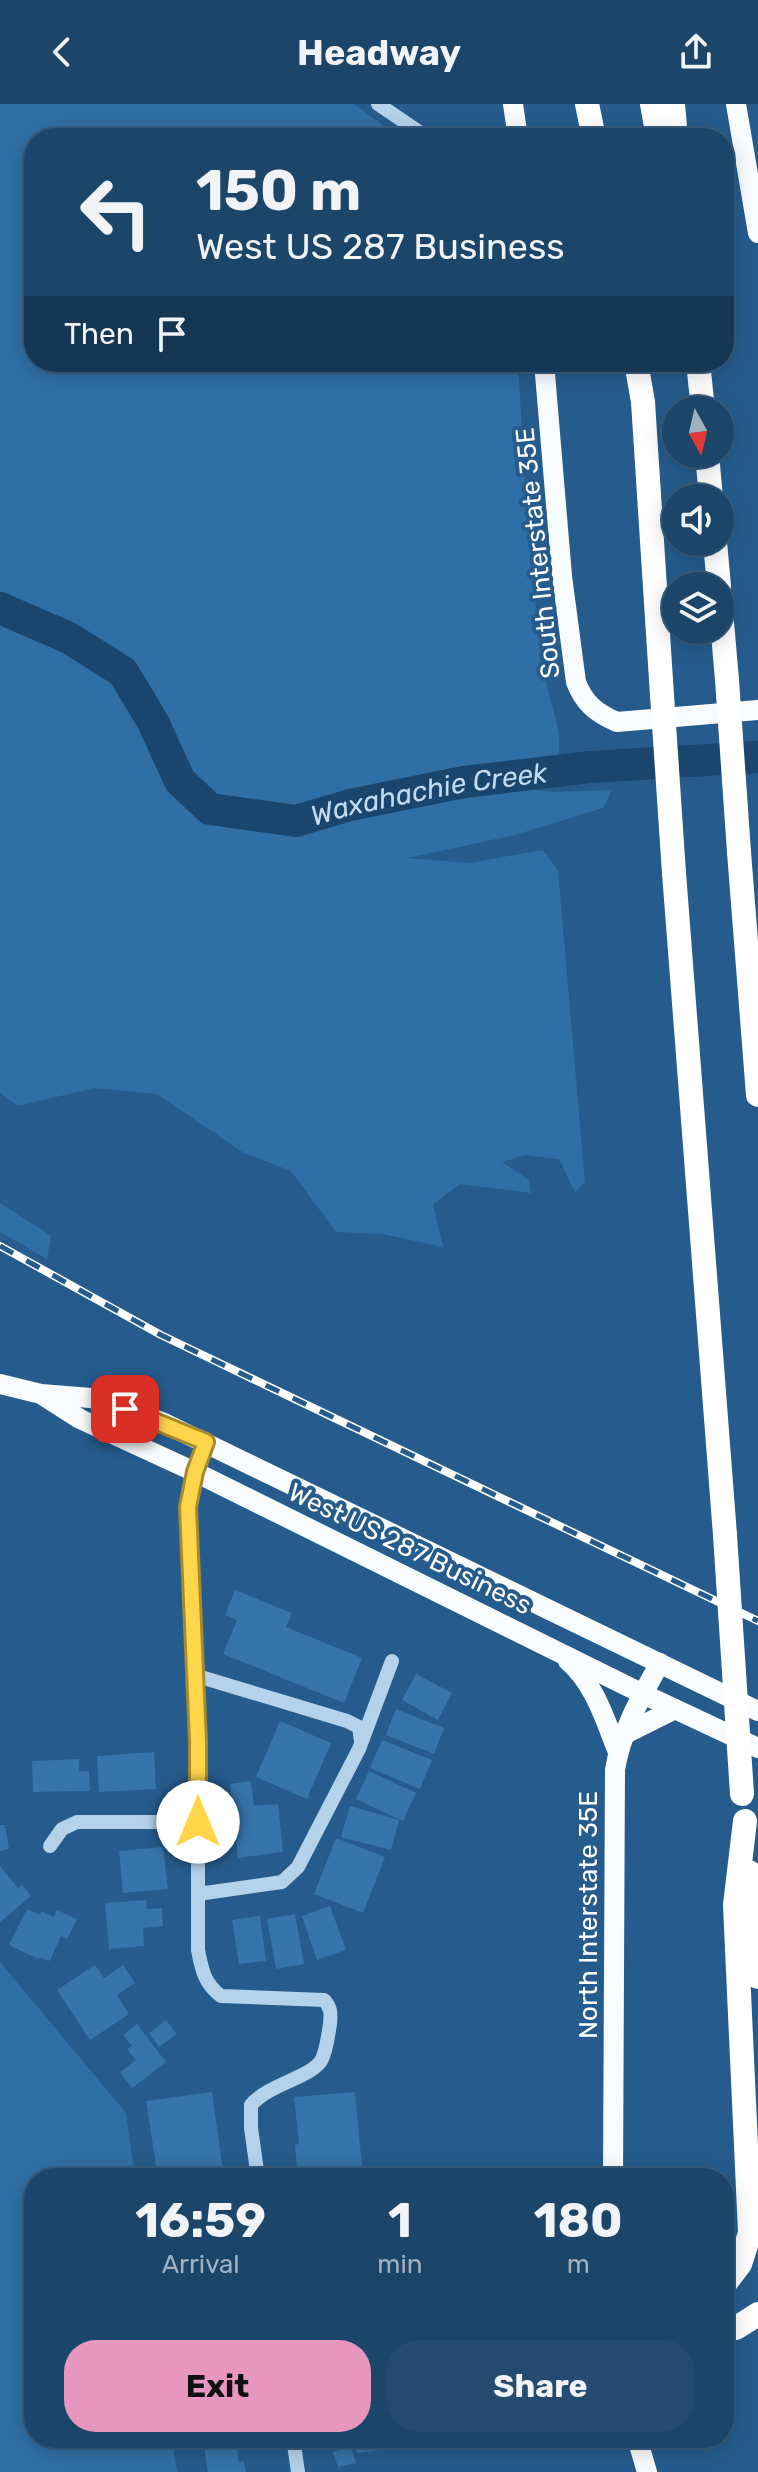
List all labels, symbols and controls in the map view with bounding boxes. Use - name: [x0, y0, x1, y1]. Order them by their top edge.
- icon: back: [40, 30, 84, 74]
- icon: share: [674, 30, 718, 74]
- text: Headway: [297, 31, 461, 74]
- text: 150 m: [196, 158, 361, 224]
- icon: left: [64, 160, 168, 264]
- text: West US 287 Business: [196, 225, 565, 268]
- icon: arrive: [150, 312, 194, 356]
- text: Then: [64, 316, 134, 352]
- north arrow: [662, 396, 734, 468]
- map controls: [662, 396, 734, 644]
- street label: South Interstate 35E: [509, 426, 567, 680]
- button: sound: [662, 484, 734, 556]
- button: layers: [662, 572, 734, 644]
- water label: Waxahachie Creek: [306, 756, 549, 832]
- pin: [91, 1375, 159, 1443]
- icon: arrive: [103, 1387, 147, 1431]
- street label: West US 287 Business: [284, 1477, 536, 1621]
- position arrow: [156, 1780, 240, 1864]
- street label: North Interstate 35E: [573, 1791, 604, 2039]
- text: 16:59: [135, 2192, 266, 2249]
- text: 1: [388, 2192, 412, 2249]
- text: 180: [534, 2192, 623, 2249]
- text: Arrival: [162, 2249, 240, 2280]
- text: min: [377, 2249, 423, 2280]
- text: m: [567, 2249, 590, 2280]
- button: Exit: [64, 2340, 371, 2432]
- button: Share: [387, 2340, 694, 2432]

